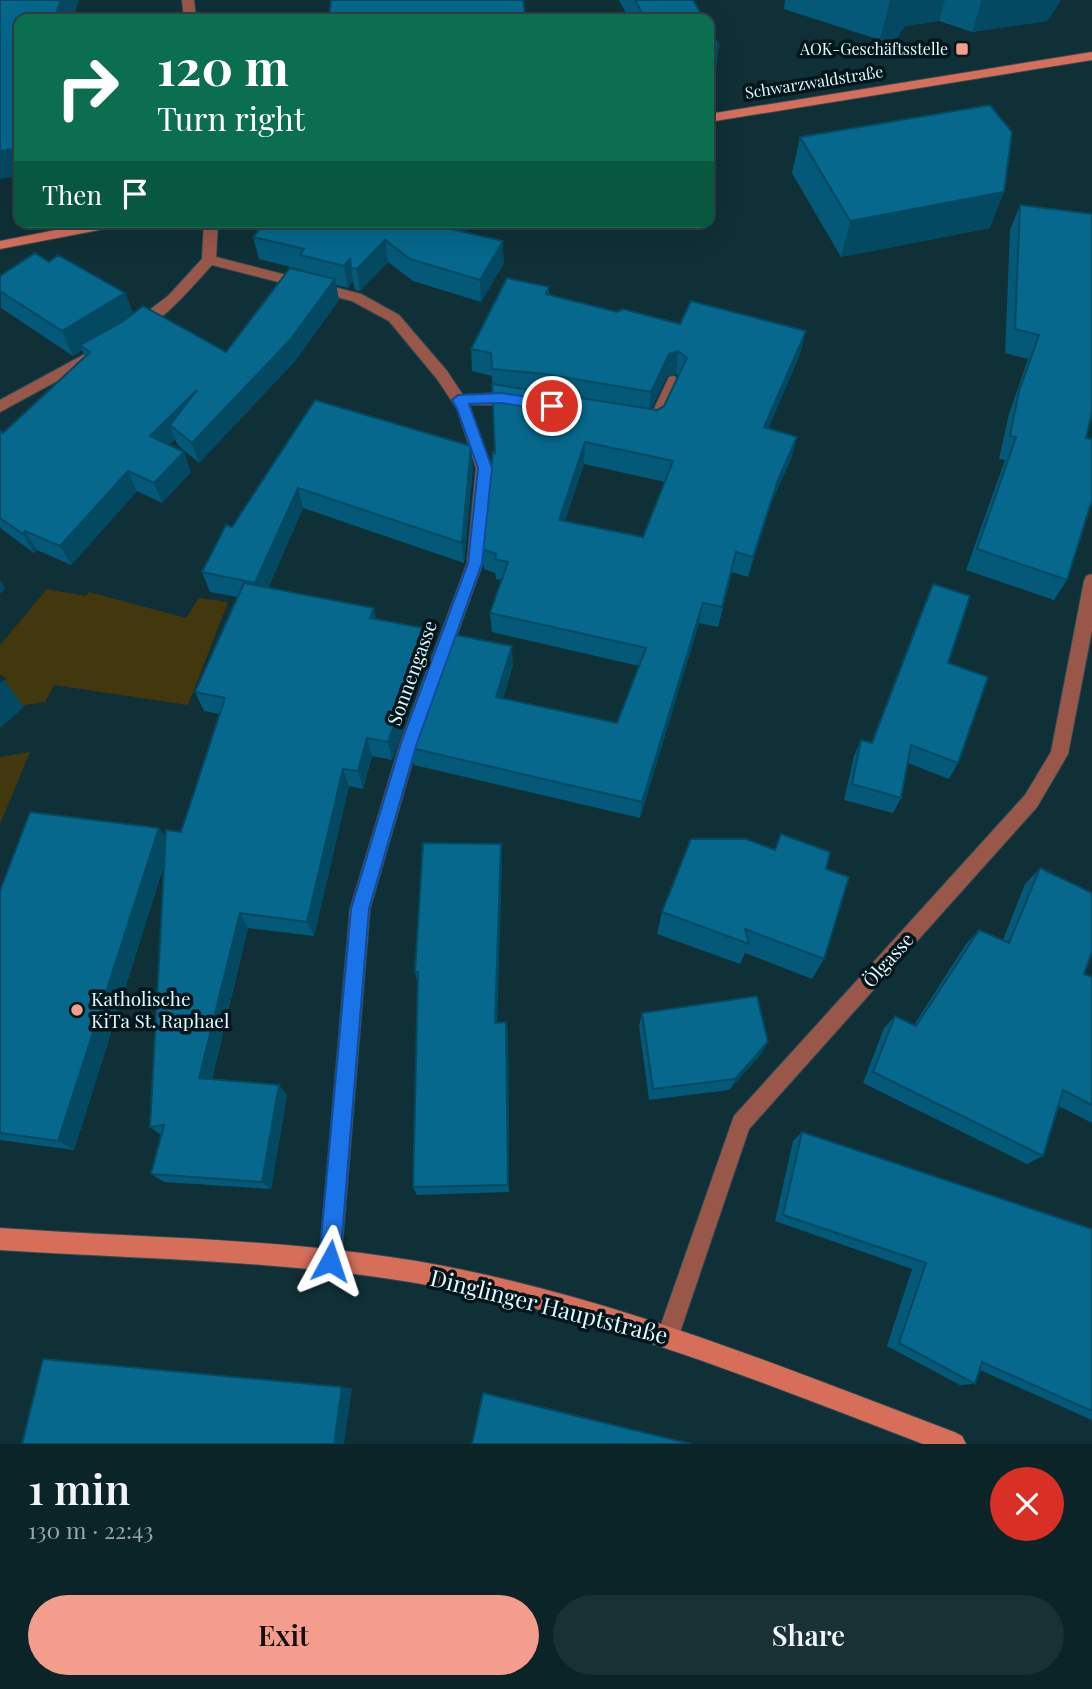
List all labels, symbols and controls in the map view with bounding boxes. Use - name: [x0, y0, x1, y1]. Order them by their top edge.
- text: 120 m: [157, 33, 289, 98]
- place label: AOK-Geschäftsstelle: [799, 38, 948, 59]
- marker: AOK-Geschäftsstelle: [954, 41, 970, 57]
- icon: right: [42, 42, 133, 133]
- street label: Schwarzwaldstraße: [743, 60, 885, 103]
- text: Turn right: [157, 96, 305, 139]
- icon: arrive: [116, 175, 154, 213]
- text: Then: [42, 177, 102, 212]
- pin: [522, 376, 582, 436]
- icon: arrive: [533, 387, 571, 425]
- street label: Sonnengasse: [380, 617, 442, 729]
- street label: Ölgasse: [856, 926, 919, 992]
- place label: Katholische KiTa St. Raphael: [91, 985, 230, 1033]
- marker: Katholische KiTa St. Raphael: [69, 1002, 85, 1018]
- position arrow: [293, 1224, 367, 1298]
- street label: Dinglinger Hauptstraße: [427, 1261, 671, 1350]
- text: 1 min: [28, 1460, 130, 1516]
- button: close: [990, 1467, 1064, 1541]
- text: 130 m · 22:43: [28, 1514, 153, 1545]
- button: Exit: [28, 1595, 539, 1675]
- button: Share: [553, 1595, 1064, 1675]

